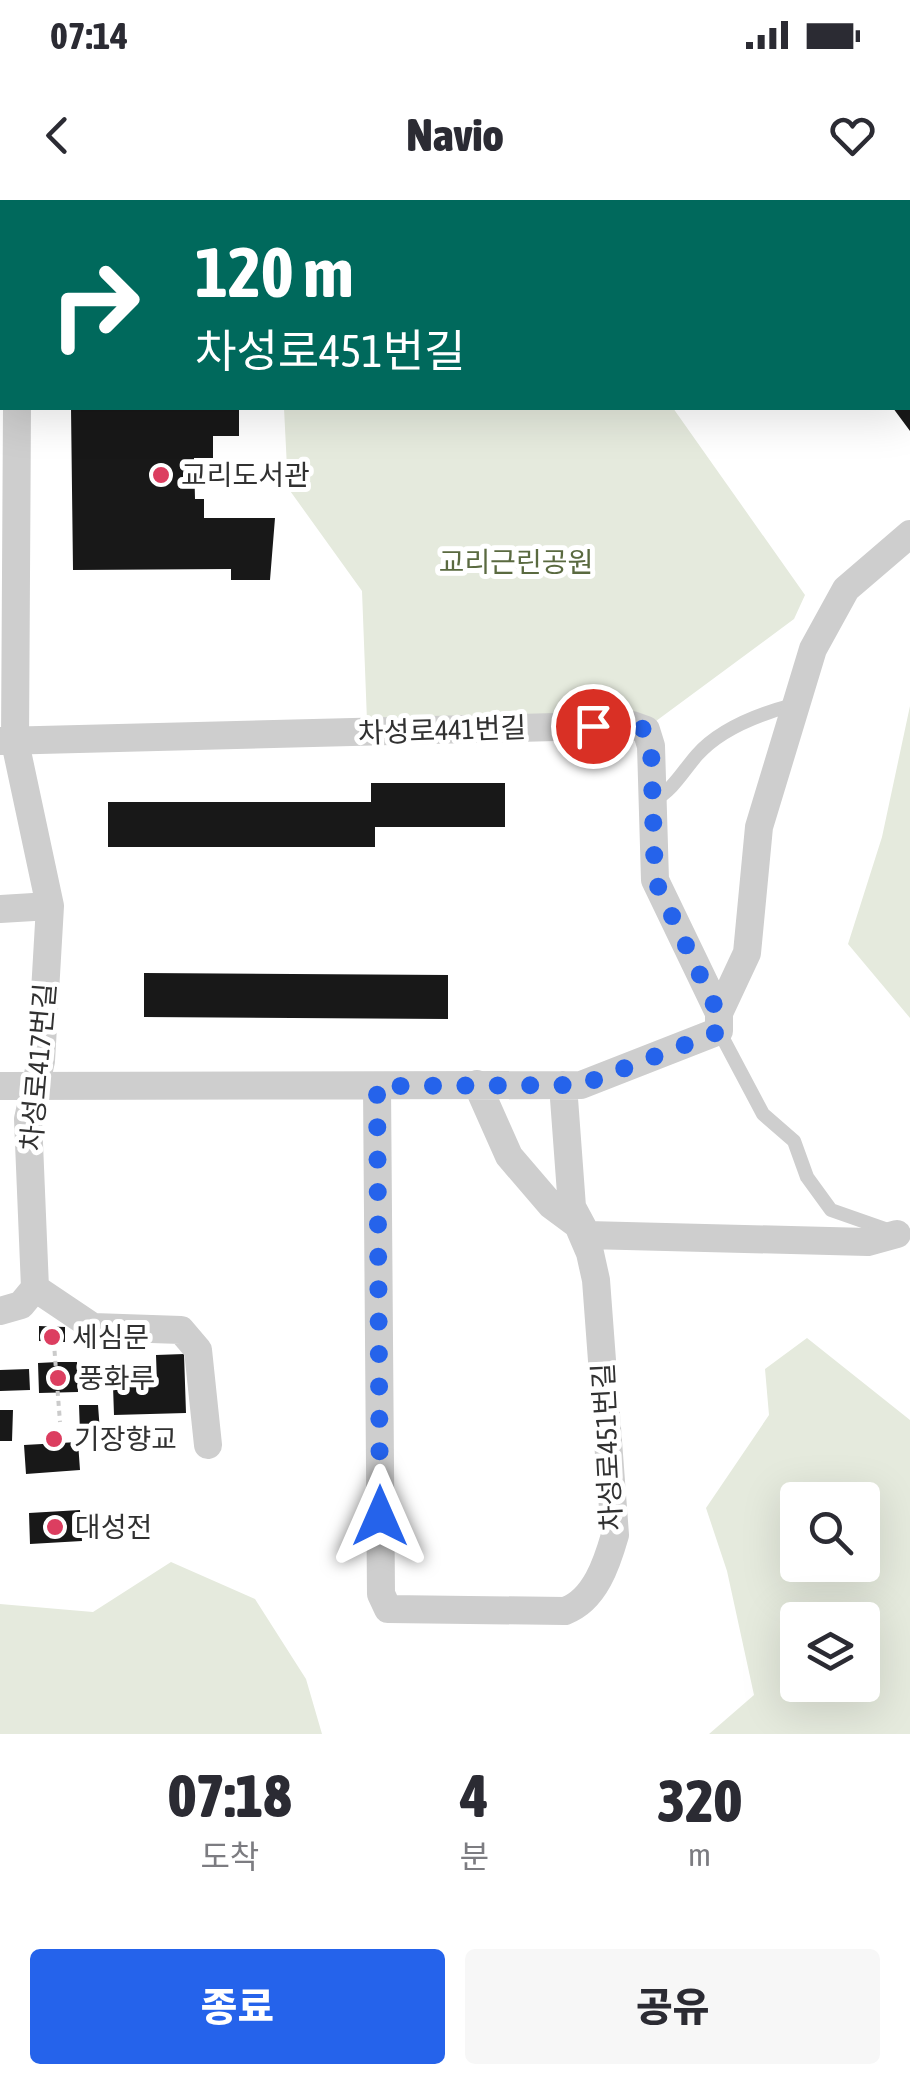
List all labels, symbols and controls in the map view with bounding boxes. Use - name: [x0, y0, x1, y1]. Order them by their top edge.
- text: 07:14: [50, 14, 128, 57]
- icon: back: [30, 108, 85, 163]
- icon: heart: [825, 108, 880, 163]
- text: Navio: [406, 109, 504, 161]
- text: 120 m: [195, 232, 354, 312]
- icon: right: [30, 240, 160, 370]
- text: 차성로451번길: [195, 325, 465, 377]
- place label: 교리도서관: [181, 459, 310, 491]
- marker: 교리도서관: [150, 464, 172, 486]
- park label: 교리근린공원: [439, 546, 593, 578]
- pin: [551, 684, 636, 769]
- icon: arrive: [566, 699, 621, 754]
- street label: 차성로441번길: [357, 711, 527, 749]
- street label: 차성로417번길: [15, 982, 61, 1152]
- place label: 세심문: [72, 1321, 149, 1353]
- marker: 세심문: [41, 1326, 63, 1348]
- place label: 풍화루: [78, 1362, 155, 1394]
- street label: 차성로451번길: [587, 1362, 627, 1532]
- marker: 풍화루: [47, 1367, 69, 1389]
- place label: 기장향교: [74, 1423, 177, 1455]
- marker: 기장향교: [43, 1428, 65, 1450]
- position arrow: [328, 1464, 432, 1568]
- map controls: [780, 1482, 880, 1702]
- button: search: [780, 1482, 880, 1582]
- place label: 대성전: [75, 1511, 152, 1543]
- marker: 대성전: [44, 1516, 66, 1538]
- button: layers: [780, 1602, 880, 1702]
- text: 07:18: [168, 1761, 292, 1830]
- text: 4: [460, 1761, 489, 1830]
- text: 320: [657, 1766, 742, 1835]
- text: m: [688, 1836, 711, 1873]
- text: 도착: [200, 1838, 259, 1875]
- text: 분: [460, 1838, 489, 1875]
- button: 종료: [30, 1949, 445, 2064]
- button: 공유: [465, 1949, 880, 2064]

